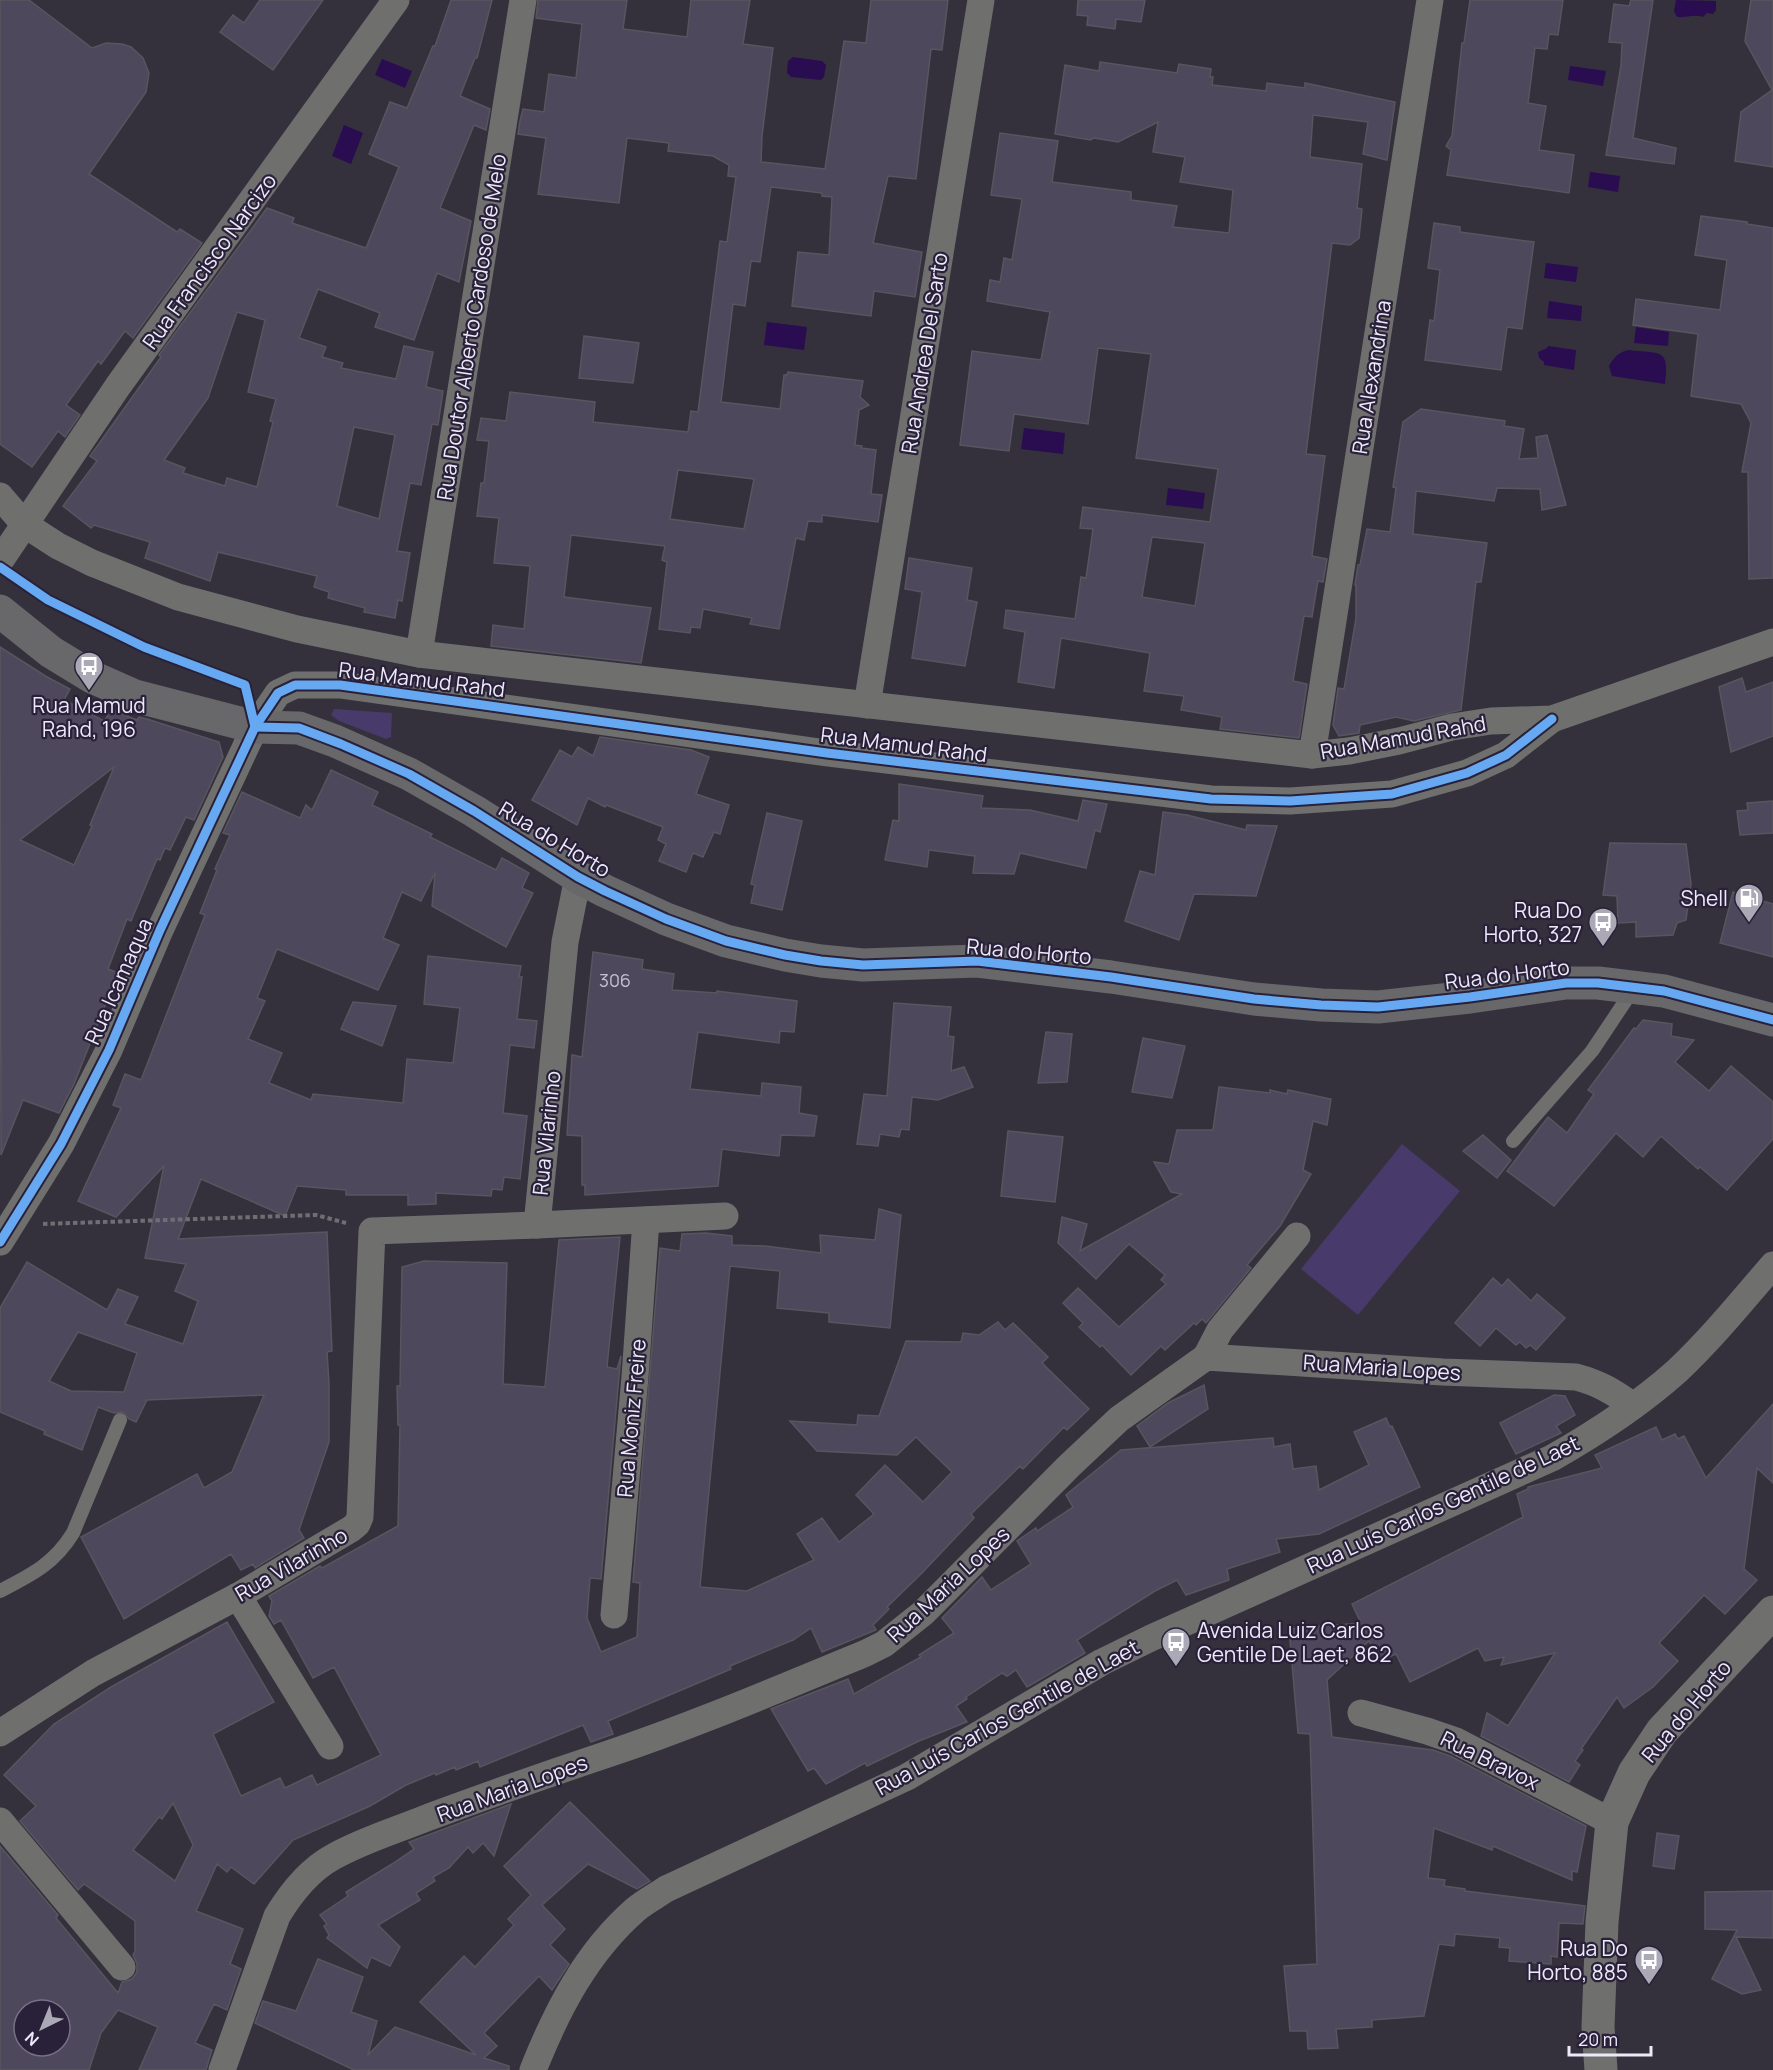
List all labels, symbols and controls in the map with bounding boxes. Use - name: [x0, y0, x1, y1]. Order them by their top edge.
- street label: Rua Doutor Alberto Cardoso de Melo: [430, 152, 512, 502]
- street label: Rua Francisco Narcizo: [136, 167, 282, 355]
- street label: Rua Andrea Del Sarto: [894, 251, 954, 455]
- street label: Rua Alexandrina: [1345, 298, 1397, 456]
- bus stop icon: Rua Mamud Rahd, 196: [73, 650, 105, 692]
- street label: Rua Mamud Rahd: [337, 655, 507, 703]
- place label: Rua Mamud Rahd, 196: [32, 691, 146, 743]
- street label: Rua Mamud Rahd: [1318, 709, 1488, 765]
- street label: Rua Mamud Rahd: [819, 720, 989, 768]
- street label: Rua do Horto: [494, 795, 616, 883]
- fuel station icon: Shell: [1733, 882, 1765, 924]
- place label: Shell: [1680, 884, 1728, 912]
- place label: Rua Do Horto, 327: [1484, 896, 1582, 948]
- bus stop icon: Rua Do Horto, 327: [1587, 906, 1619, 948]
- street label: Rua Icamaqua: [78, 913, 158, 1049]
- street label: Rua do Horto: [965, 932, 1093, 970]
- street label: Rua do Horto: [1443, 952, 1571, 996]
- house number: 306: [599, 968, 631, 992]
- street label: Rua Vilarinho: [526, 1069, 566, 1197]
- street label: Rua Moniz Freire: [610, 1338, 652, 1498]
- street label: Rua Maria Lopes: [1302, 1348, 1462, 1386]
- street label: Rua Luís Carlos Gentile de Laet: [1302, 1428, 1584, 1580]
- street label: Rua Maria Lopes: [881, 1520, 1015, 1648]
- street label: Rua Vilarinho: [230, 1521, 352, 1607]
- place label: Avenida Luiz Carlos Gentile De Laet, 862: [1197, 1616, 1392, 1668]
- bus stop icon: Avenida Luiz Carlos Gentile De Laet, 862: [1160, 1626, 1192, 1668]
- street label: Rua Luís Carlos Gentile de Laet: [870, 1633, 1144, 1801]
- street label: Rua do Horto: [1635, 1654, 1737, 1768]
- street label: Rua Bravox: [1436, 1724, 1544, 1796]
- street label: Rua Maria Lopes: [433, 1748, 591, 1828]
- place label: Rua Do Horto, 885: [1527, 1934, 1628, 1986]
- bus stop icon: Rua Do Horto, 885: [1633, 1944, 1665, 1986]
- north arrow: [12, 1998, 72, 2058]
- scale bar: [1569, 2019, 1652, 2057]
- text: N: [20, 2027, 43, 2051]
- text: 20 m: [1578, 2027, 1618, 2051]

